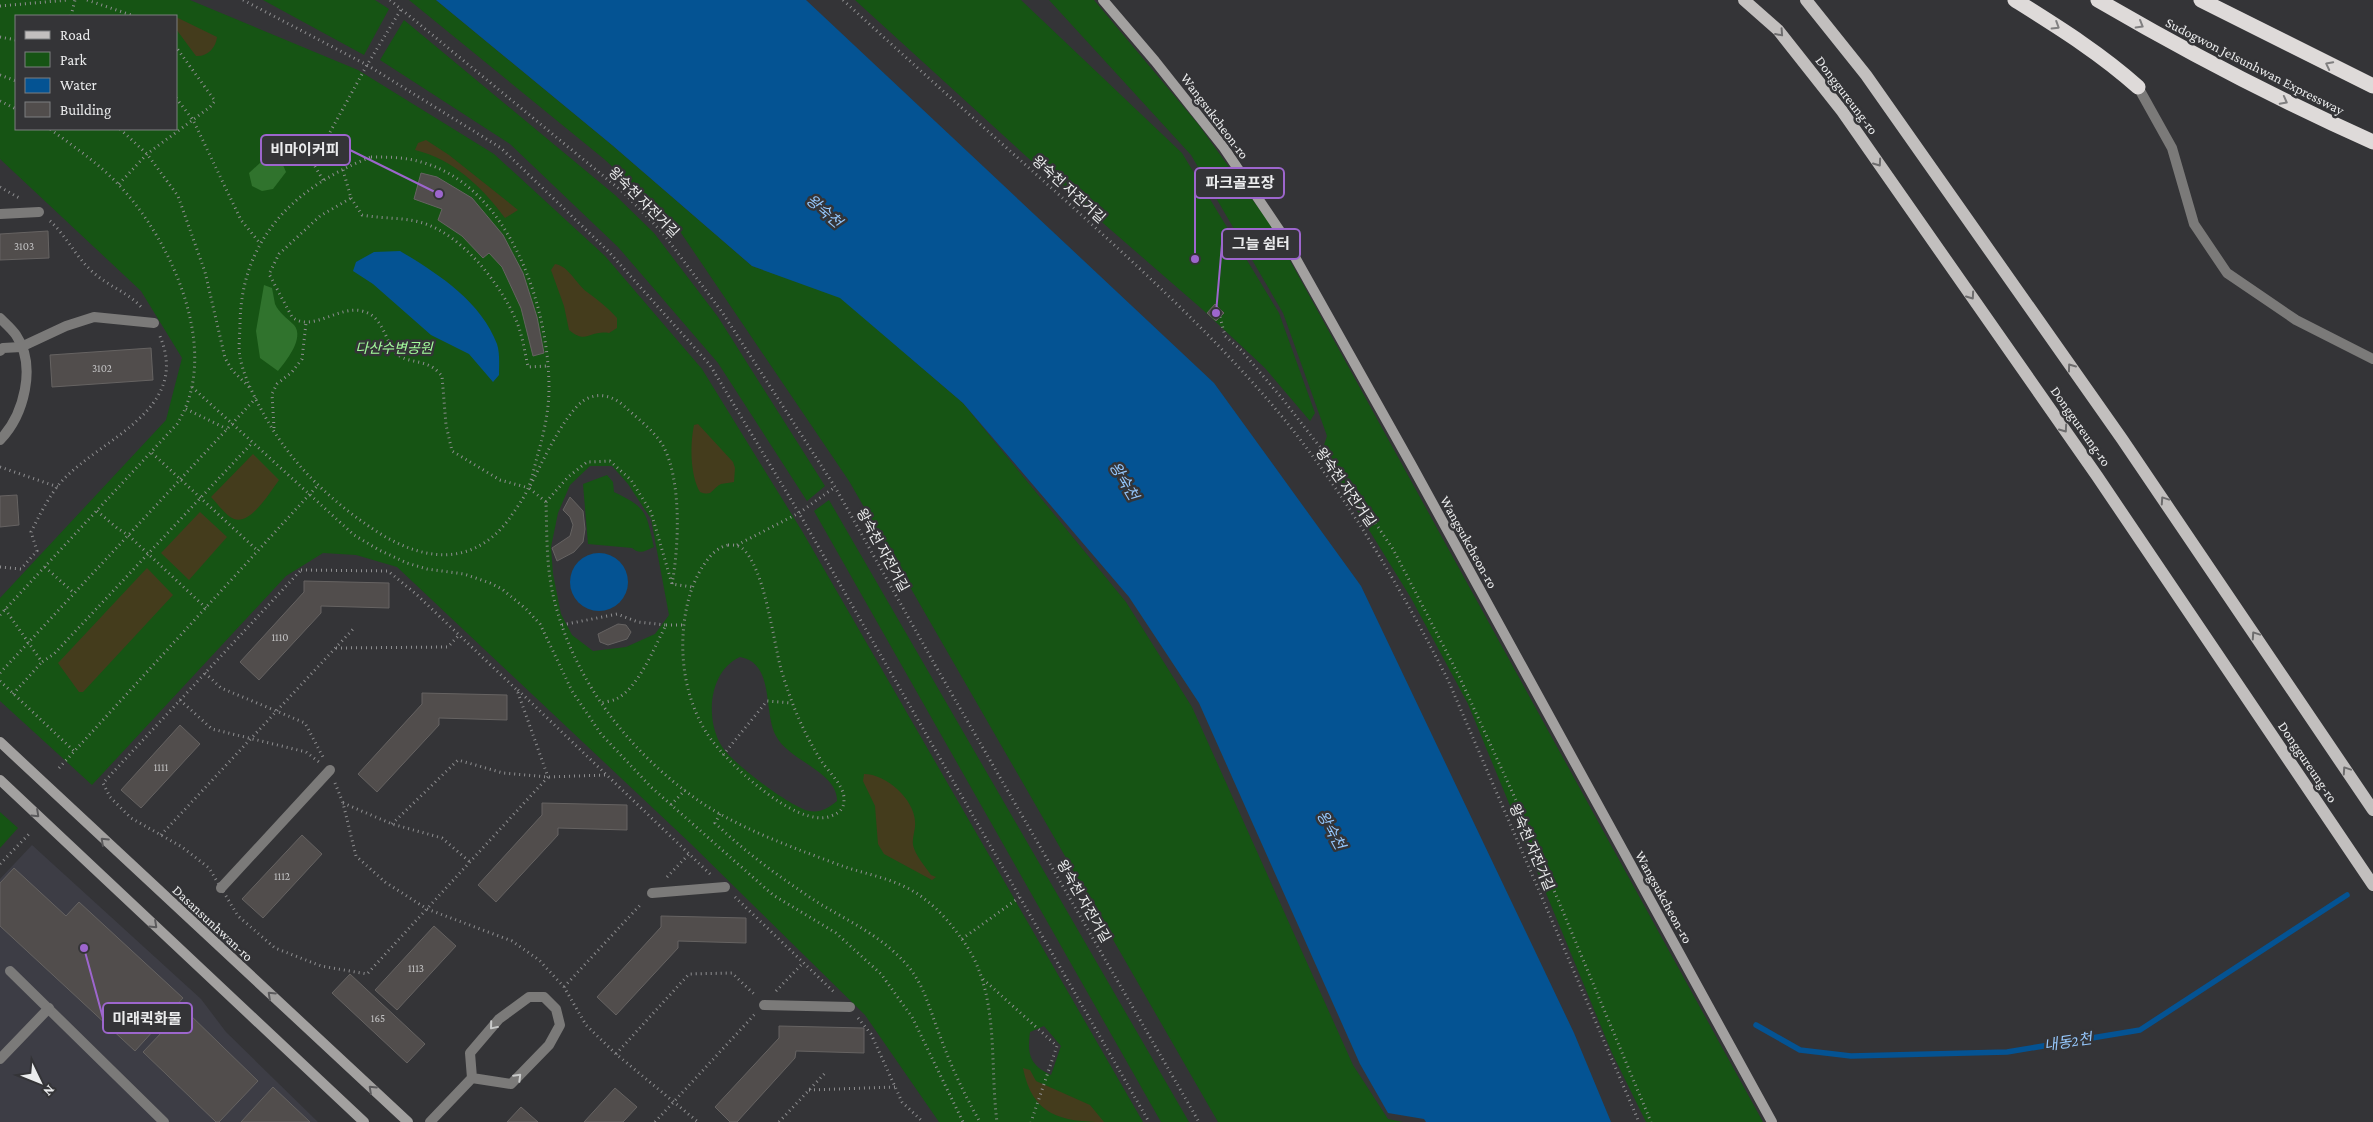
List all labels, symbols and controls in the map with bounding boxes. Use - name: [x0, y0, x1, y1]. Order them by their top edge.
- street label: Sudogwon Je1sunhwan Expressway: [2163, 14, 2347, 118]
- legend: [15, 15, 178, 130]
- one-way arrow: [2135, 18, 2144, 28]
- one-way arrow: [2051, 19, 2060, 29]
- text: Road: [60, 27, 91, 43]
- one-way arrow: [1774, 27, 1783, 36]
- text: Park: [60, 52, 87, 68]
- street label: Donggureung-ro: [1812, 53, 1882, 137]
- one-way arrow: [2325, 61, 2334, 71]
- street label: Wangsukcheon-ro: [1178, 70, 1252, 162]
- text: Water: [60, 77, 97, 93]
- one-way arrow: [2278, 95, 2287, 105]
- text: Building: [60, 102, 111, 119]
- callout: 비마이커피: [261, 135, 350, 165]
- text: 비마이커피: [270, 142, 340, 158]
- street label: 왕숙천 자전거길: [1029, 152, 1109, 226]
- one-way arrow: [1872, 157, 1881, 166]
- street label: 왕숙천 자전거길: [606, 164, 682, 240]
- callout: 파크골프장: [1195, 168, 1284, 198]
- text: 파크골프장: [1205, 175, 1275, 191]
- water label: 왕숙천: [803, 191, 847, 232]
- callout: 그늘 쉼터: [1222, 229, 1300, 259]
- text: 그늘 쉼터: [1232, 236, 1290, 252]
- house number: 3103: [14, 240, 34, 252]
- one-way arrow: [1965, 290, 1974, 300]
- park label: 다산수변공원: [355, 340, 434, 356]
- house number: 3102: [92, 362, 112, 374]
- one-way arrow: [2068, 363, 2077, 373]
- street label: Donggureung-ro: [2048, 383, 2115, 469]
- one-way arrow: [2058, 423, 2067, 433]
- street label: 왕숙천 자전거길: [1313, 444, 1379, 530]
- water label: 왕숙천: [1106, 459, 1143, 505]
- street label: Wangsukcheon-ro: [1437, 493, 1501, 591]
- one-way arrow: [2161, 497, 2170, 506]
- street label: 왕숙천 자전거길: [854, 506, 912, 594]
- house number: 1110: [271, 631, 289, 643]
- one-way arrow: [2252, 631, 2261, 641]
- street label: Donggureung-ro: [2275, 719, 2341, 805]
- house number: 1111: [154, 761, 169, 773]
- one-way arrow: [2343, 766, 2352, 775]
- street label: 왕숙천 자전거길: [1507, 801, 1557, 893]
- one-way arrow: [30, 808, 39, 817]
- water label: 왕숙천: [1314, 808, 1349, 854]
- one-way arrow: [101, 838, 110, 847]
- street label: Wangsukcheon-ro: [1632, 848, 1696, 946]
- street label: 왕숙천 자전거길: [1054, 857, 1114, 945]
- house number: 1112: [274, 870, 290, 882]
- street label: Dasansunhwan-ro: [169, 882, 257, 964]
- one-way arrow: [149, 919, 158, 928]
- house number: 1113: [408, 962, 424, 974]
- one-way arrow: [267, 992, 276, 1001]
- callout: 미래퀵화물: [103, 1003, 192, 1033]
- text: 미래퀵화물: [112, 1011, 182, 1027]
- house number: 165: [371, 1012, 385, 1024]
- one-way arrow: [490, 1020, 499, 1029]
- water label: 내동2천: [2043, 1030, 2095, 1054]
- north arrow: [15, 1057, 65, 1107]
- one-way arrow: [512, 1074, 521, 1083]
- text: N: [40, 1082, 59, 1100]
- one-way arrow: [369, 1086, 378, 1095]

